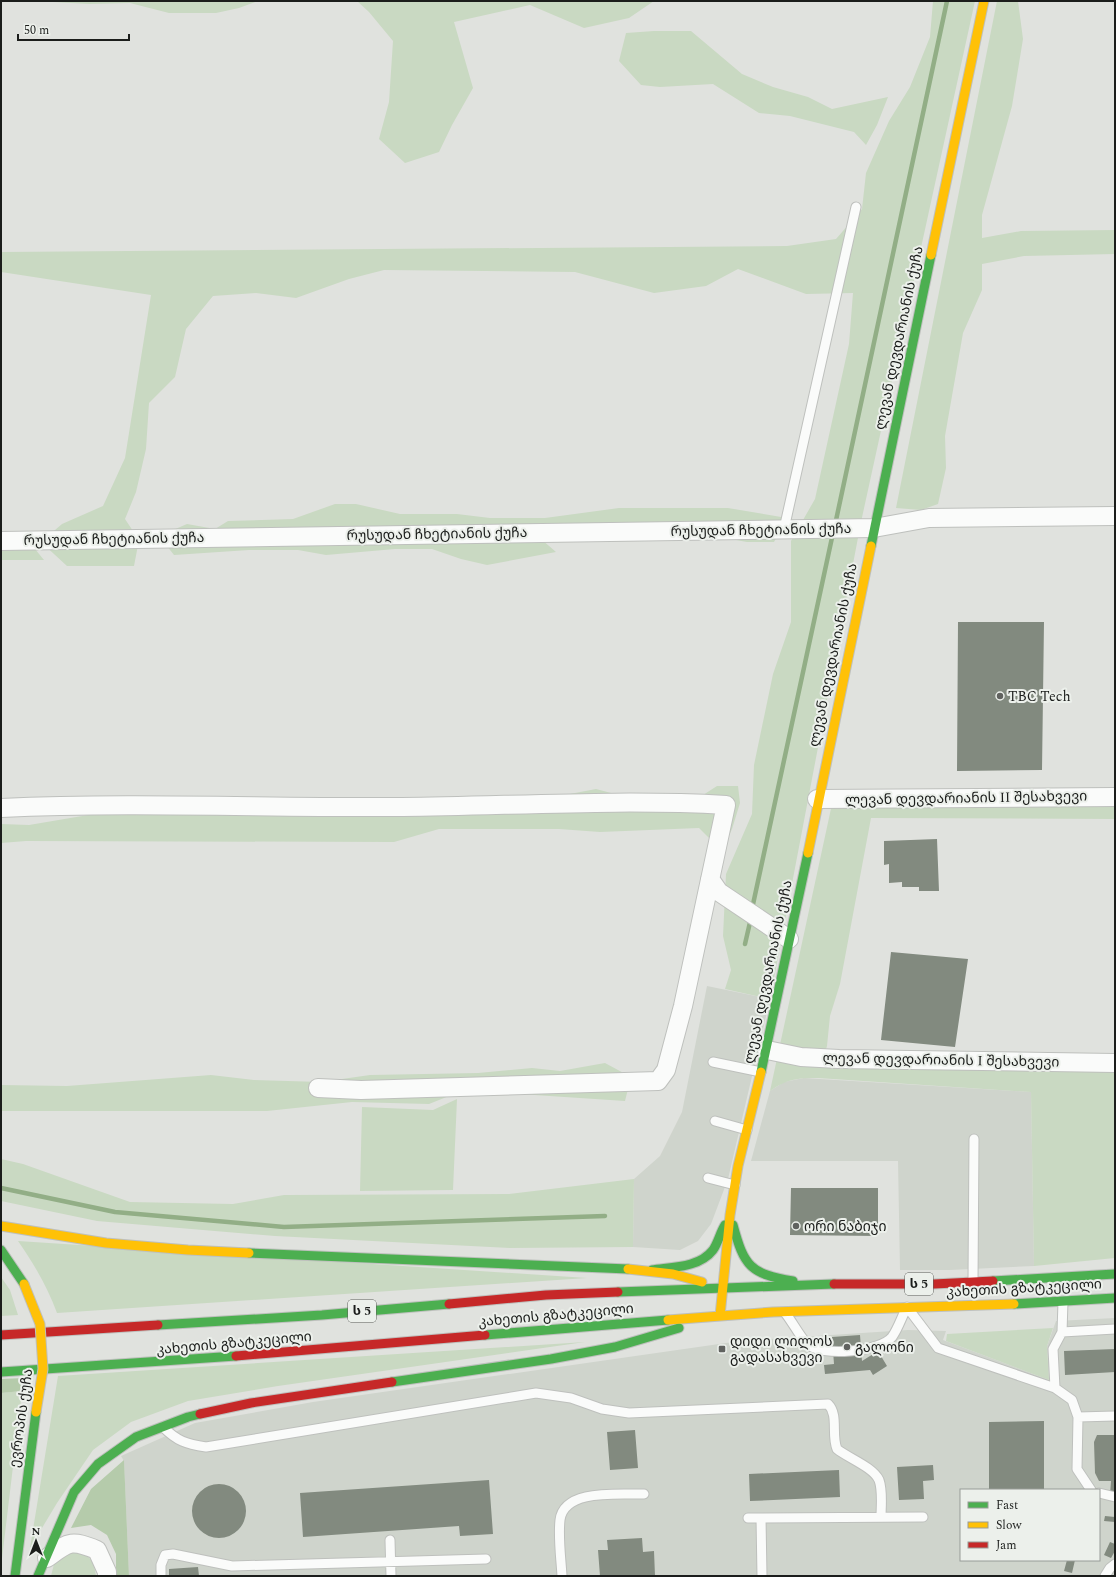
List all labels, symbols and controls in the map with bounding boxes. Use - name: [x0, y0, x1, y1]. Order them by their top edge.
- scale bar: [18, 16, 129, 42]
- text: 50 m: [24, 21, 49, 40]
- street label: ლევან დევდარიანის ქუჩა: [869, 244, 929, 432]
- street label: რუსუდან ჩხეტიანის ქუჩა: [671, 518, 851, 542]
- street label: რუსუდან ჩხეტიანის ქუჩა: [347, 522, 527, 546]
- street label: რუსუდან ჩხეტიანის ქუჩა: [24, 527, 204, 551]
- street label: ლევან დევდარიანის ქუჩა: [803, 561, 863, 749]
- place label: TBC Tech: [1008, 686, 1071, 707]
- marker: TBC Tech: [995, 691, 1005, 701]
- street label: ლევან დევდარიანის II შესახვევი: [845, 785, 1087, 811]
- street label: ლევან დევდარიანის ქუჩა: [738, 878, 798, 1066]
- street label: ლევან დევდარიანის I შესახვევი: [822, 1047, 1060, 1073]
- place label: ორი ნაბიჯი: [804, 1216, 887, 1237]
- marker: ორი ნაბიჯი: [791, 1221, 801, 1231]
- road number: ს 5: [905, 1273, 933, 1295]
- street label: კახეთის გზატკეცილი: [946, 1273, 1102, 1303]
- street label: კახეთის გზატკეცილი: [477, 1298, 635, 1332]
- road number: ს 5: [348, 1300, 376, 1322]
- street label: კახეთის გზატკეცილი: [155, 1326, 313, 1360]
- place label: დიდი ლილოს გადასახვევი: [730, 1331, 833, 1368]
- place label: გალონი: [855, 1337, 914, 1358]
- marker: გალონი: [842, 1342, 852, 1352]
- marker: დიდი ლილოს გადასახვევი: [717, 1344, 727, 1354]
- street label: ევროპის ქუჩა: [4, 1367, 38, 1469]
- legend: [960, 1489, 1100, 1561]
- text: Fast: [996, 1496, 1018, 1515]
- text: Slow: [996, 1516, 1022, 1535]
- north arrow: [16, 1521, 56, 1561]
- text: N: [32, 1523, 41, 1540]
- text: Jam: [996, 1536, 1017, 1555]

